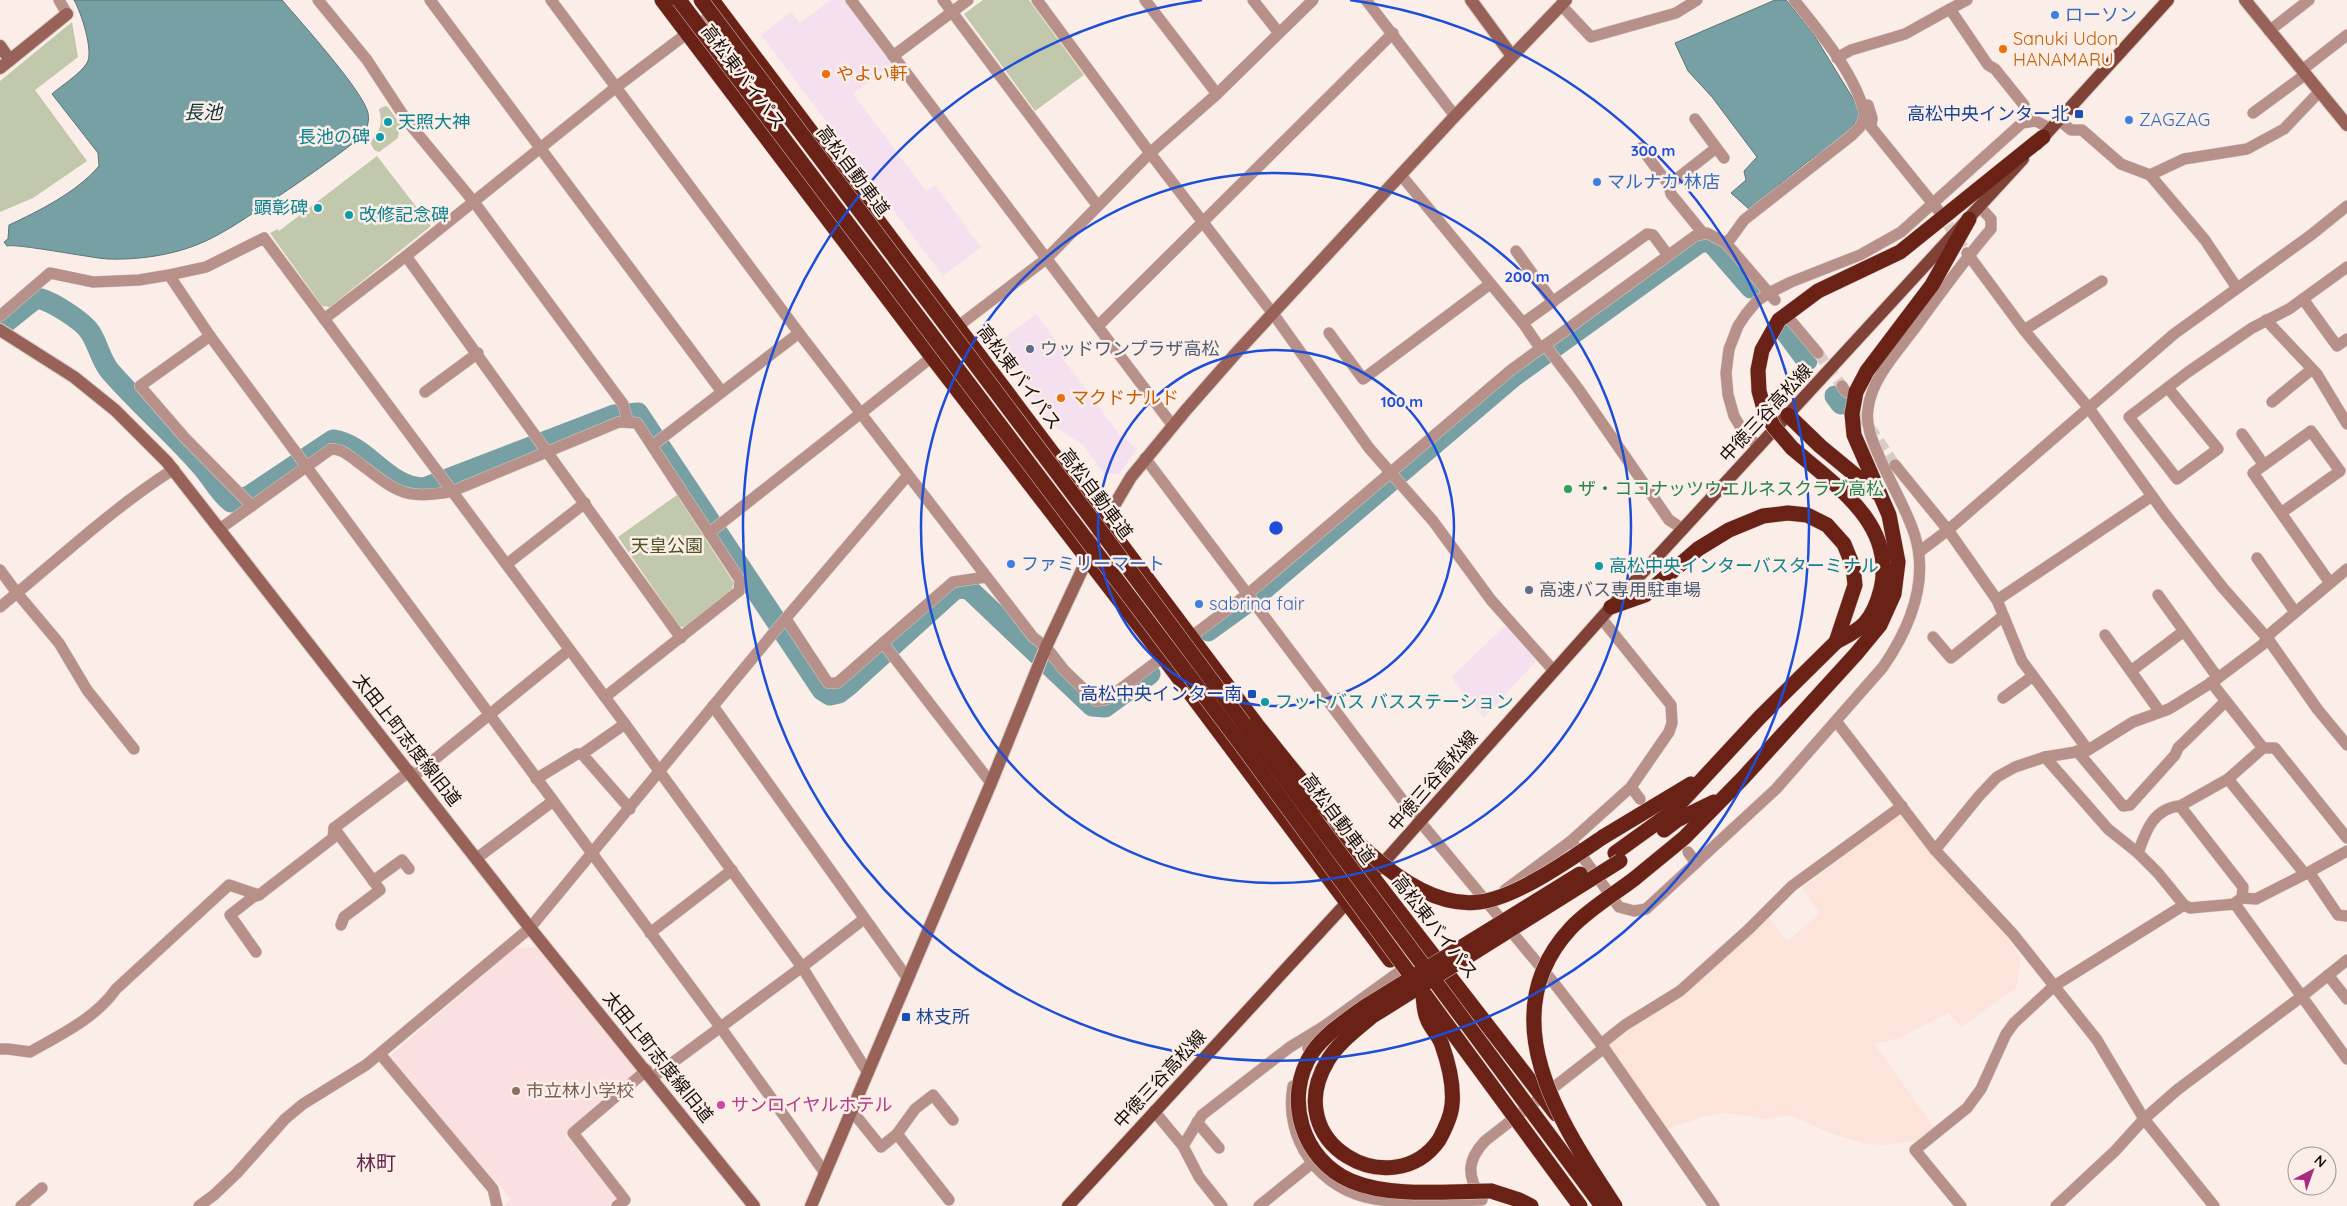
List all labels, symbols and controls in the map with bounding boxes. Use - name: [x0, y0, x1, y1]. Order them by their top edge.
- place label: ローソン: [2065, 3, 2137, 26]
- marker: ローソン: [2049, 9, 2061, 21]
- street label: 高松東バイパス: [696, 20, 790, 134]
- place label: Sanuki Udon HANAMARU: [2013, 27, 2118, 71]
- marker: Sanuki Udon HANAMARU: [1997, 43, 2009, 55]
- place label: やよい軒: [836, 62, 908, 85]
- marker: やよい軒: [820, 68, 832, 80]
- water label: 長池: [184, 100, 224, 124]
- place label: 高松中央インター北: [1907, 102, 2069, 125]
- marker: 高松中央インター北: [2073, 108, 2085, 120]
- place label: ZAGZAG: [2139, 108, 2210, 131]
- place label: 天照大神: [398, 110, 470, 133]
- marker: ZAGZAG: [2123, 114, 2135, 126]
- marker: 天照大神: [382, 116, 394, 128]
- street label: 高松自動車道: [812, 121, 895, 221]
- place label: 長池の碑: [298, 125, 370, 148]
- marker: 長池の碑: [374, 131, 386, 143]
- text: 300 m: [1631, 141, 1675, 160]
- place label: マルナカ 林店: [1607, 170, 1720, 193]
- marker: マルナカ 林店: [1591, 176, 1603, 188]
- place label: 顕彰碑: [254, 196, 308, 219]
- marker: 顕彰碑: [312, 202, 324, 214]
- place label: 改修記念碑: [359, 203, 449, 226]
- marker: 改修記念碑: [343, 209, 355, 221]
- text: 200 m: [1505, 267, 1550, 286]
- street label: 高松東バイパス: [972, 320, 1066, 434]
- place label: ウッドワンプラザ高松: [1040, 337, 1219, 360]
- marker: ウッドワンプラザ高松: [1024, 343, 1036, 355]
- street label: 中徳三谷高松線: [1714, 359, 1817, 467]
- place label: マクドナルド: [1071, 386, 1179, 409]
- marker: マクドナルド: [1055, 392, 1067, 404]
- text: 100 m: [1381, 392, 1423, 411]
- street label: 高松自動車道: [1055, 444, 1138, 544]
- place label: ザ・ココナッツウエルネスクラブ高松: [1578, 477, 1884, 500]
- marker: ザ・ココナッツウエルネスクラブ高松: [1562, 483, 1574, 495]
- centre of rings: [1267, 519, 1285, 537]
- park label: 天皇公園: [631, 534, 703, 557]
- place label: ファミリーマート: [1021, 552, 1165, 575]
- place label: 高松中央インターバスターミナル: [1609, 554, 1879, 577]
- marker: ファミリーマート: [1005, 558, 1017, 570]
- marker: 高松中央インターバスターミナル: [1593, 560, 1605, 572]
- place label: 高速バス専用駐車場: [1539, 578, 1701, 601]
- marker: 高速バス専用駐車場: [1523, 584, 1535, 596]
- place label: sabrina fair: [1209, 592, 1305, 615]
- marker: sabrina fair: [1193, 598, 1205, 610]
- street label: 太田上町志度線旧道: [348, 669, 466, 811]
- place label: 高松中央インター南: [1080, 682, 1242, 705]
- marker: 高松中央インター南: [1246, 688, 1258, 700]
- place label: フットバス バスステーション: [1275, 690, 1514, 713]
- marker: フットバス バスステーション: [1259, 696, 1271, 708]
- street label: 中徳三谷高松線: [1383, 726, 1483, 836]
- street label: 高松自動車道: [1297, 769, 1380, 869]
- street label: 高松東バイパス: [1388, 870, 1483, 983]
- street label: 太田上町志度線旧道: [598, 986, 718, 1127]
- place label: 林支所: [916, 1005, 970, 1028]
- marker: 林支所: [900, 1011, 912, 1023]
- street label: 中徳三谷高松線: [1108, 1025, 1211, 1133]
- place label: 市立林小学校: [526, 1079, 634, 1102]
- marker: 市立林小学校: [510, 1085, 522, 1097]
- place label: サンロイヤルホテル: [731, 1093, 892, 1116]
- marker: サンロイヤルホテル: [715, 1099, 727, 1111]
- north arrow: [2287, 1146, 2337, 1196]
- district label: 林町: [356, 1150, 396, 1175]
- text: N: [2311, 1151, 2330, 1171]

